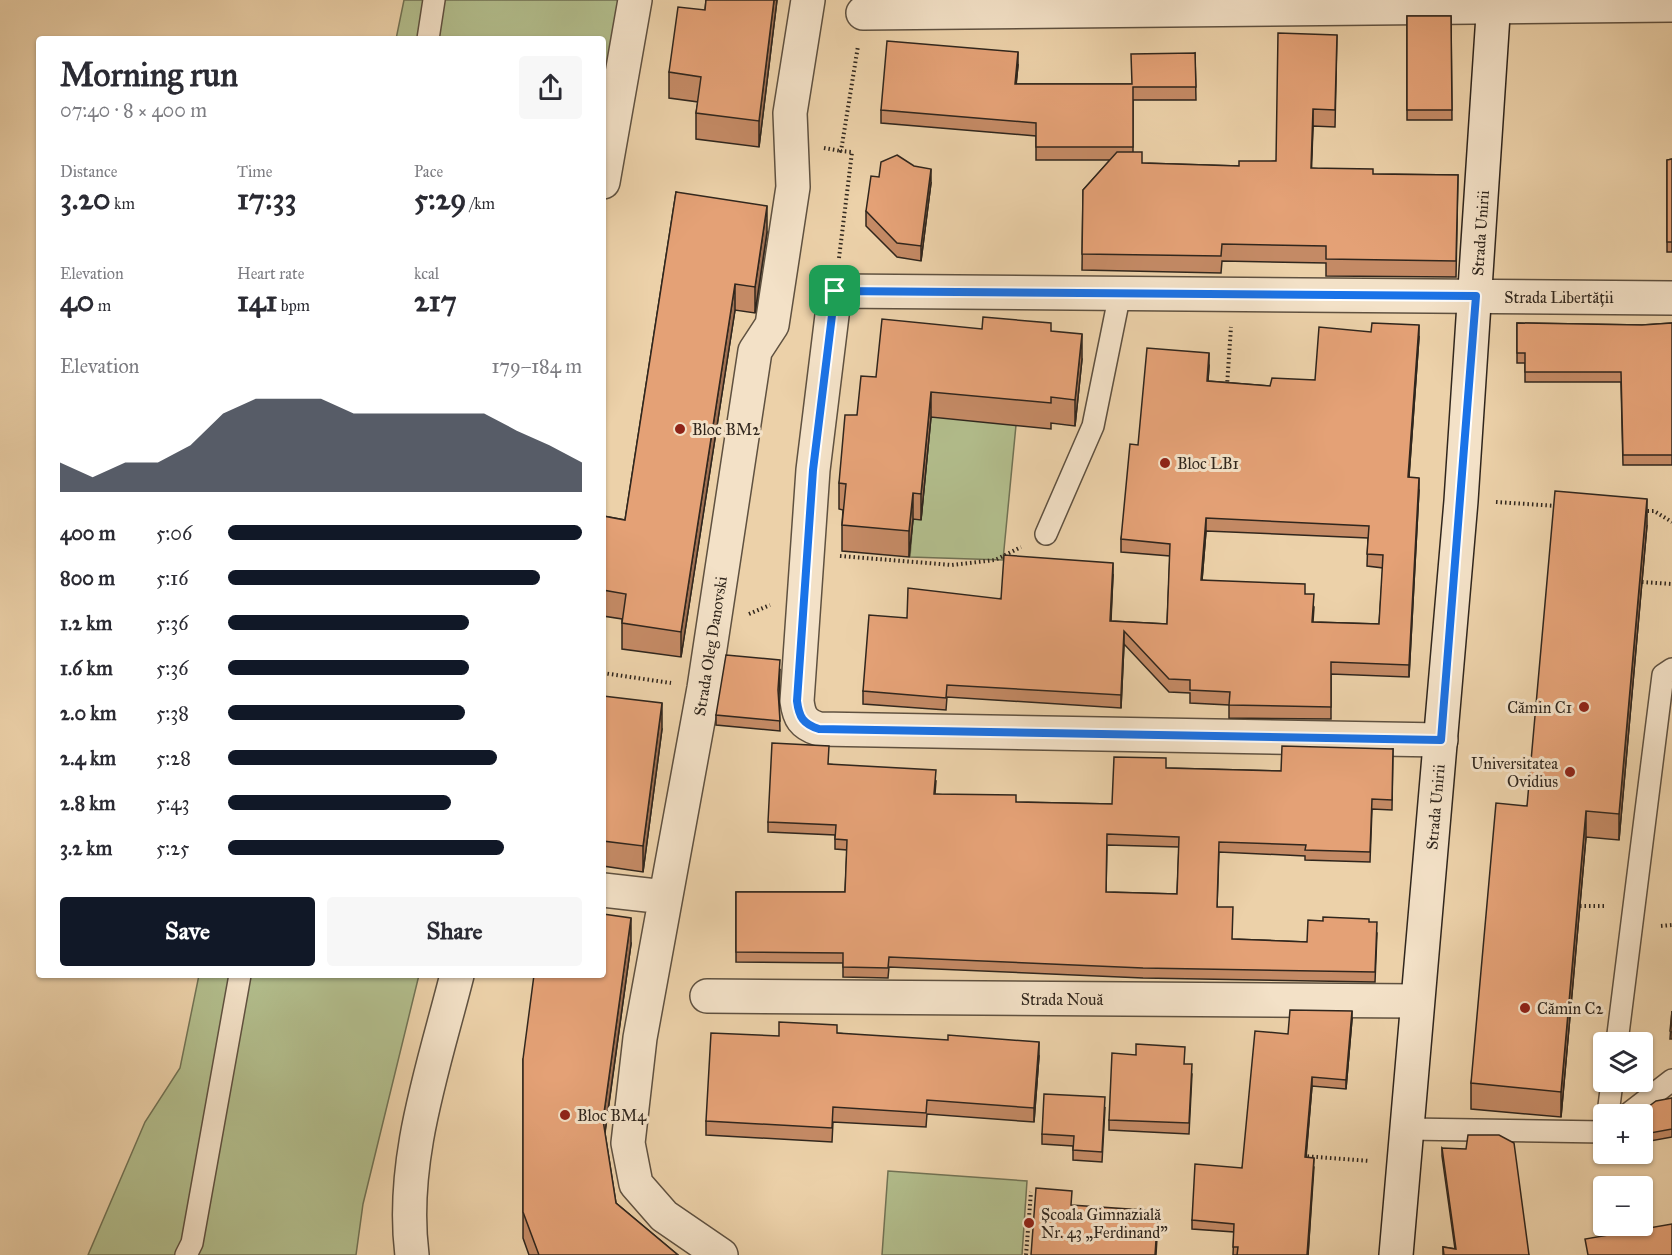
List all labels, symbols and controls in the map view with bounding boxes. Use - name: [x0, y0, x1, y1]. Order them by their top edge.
- text: Morning run: [60, 55, 238, 95]
- button: share: [519, 56, 582, 119]
- text: 07:40 · 8 × 400 m: [60, 98, 207, 122]
- text: Distance: [60, 162, 117, 181]
- text: Time: [237, 162, 272, 181]
- text: Pace: [414, 162, 443, 181]
- text: 3.20: [60, 181, 111, 217]
- text: 17:33: [237, 181, 296, 217]
- text: 5:29: [414, 181, 466, 217]
- street label: Strada Unirii: [1468, 189, 1493, 277]
- text: km: [111, 194, 135, 213]
- text: /km: [466, 194, 495, 213]
- text: Elevation: [60, 264, 124, 283]
- text: Heart rate: [237, 264, 304, 283]
- text: kcal: [414, 264, 439, 283]
- pin: [809, 265, 860, 316]
- icon: arrive: [818, 274, 851, 307]
- text: 40: [60, 283, 94, 319]
- text: 141: [237, 283, 277, 319]
- text: 217: [414, 283, 457, 319]
- street label: Strada Libertății: [1504, 288, 1614, 307]
- text: m: [94, 296, 111, 315]
- text: bpm: [277, 296, 310, 315]
- text: Elevation: [60, 354, 139, 378]
- text: 179–184 m: [491, 354, 582, 378]
- place label: Bloc BM2: [692, 420, 760, 439]
- marker: Bloc BM2: [673, 422, 687, 436]
- place label: Bloc LB1: [1177, 454, 1239, 473]
- marker: Bloc LB1: [1158, 456, 1172, 470]
- text: 400 m: [60, 521, 116, 545]
- text: 5:06: [156, 521, 192, 545]
- text: 800 m: [60, 566, 115, 590]
- text: 5:16: [156, 566, 188, 590]
- street label: Strada Oleg Danovski: [690, 574, 732, 718]
- text: 1.2 km: [60, 611, 112, 635]
- text: 5:36: [156, 611, 189, 635]
- text: 1.6 km: [60, 656, 113, 680]
- text: 5:36: [156, 656, 189, 680]
- place label: Cămin C1: [1507, 698, 1572, 717]
- marker: Cămin C1: [1577, 700, 1591, 714]
- text: 2.0 km: [60, 701, 116, 725]
- text: 5:38: [156, 701, 189, 725]
- text: 2.4 km: [60, 746, 116, 770]
- text: 5:28: [156, 746, 191, 770]
- place label: Universitatea Ovidius: [1471, 754, 1558, 791]
- street label: Strada Unirii: [1422, 763, 1449, 851]
- marker: Universitatea Ovidius: [1563, 765, 1577, 779]
- text: 2.8 km: [60, 791, 115, 815]
- text: 5:43: [156, 791, 189, 815]
- text: 3.2 km: [60, 836, 112, 860]
- text: 5:25: [156, 836, 189, 860]
- button: Save: [60, 897, 315, 966]
- button: Share: [327, 897, 582, 966]
- street label: Strada Nouă: [1021, 990, 1104, 1009]
- place label: Cămin C2: [1537, 999, 1604, 1018]
- marker: Cămin C2: [1518, 1001, 1532, 1015]
- map controls: [1593, 1032, 1653, 1236]
- button: layers: [1593, 1032, 1653, 1092]
- button: +: [1593, 1104, 1653, 1164]
- place label: Bloc BM4: [577, 1106, 647, 1125]
- marker: Bloc BM4: [558, 1108, 572, 1122]
- button: −: [1593, 1176, 1653, 1236]
- place label: Școala Gimnazială Nr. 43 „Ferdinand”: [1041, 1205, 1168, 1242]
- marker: Școala Gimnazială Nr. 43 „Ferdinand”: [1022, 1216, 1036, 1230]

